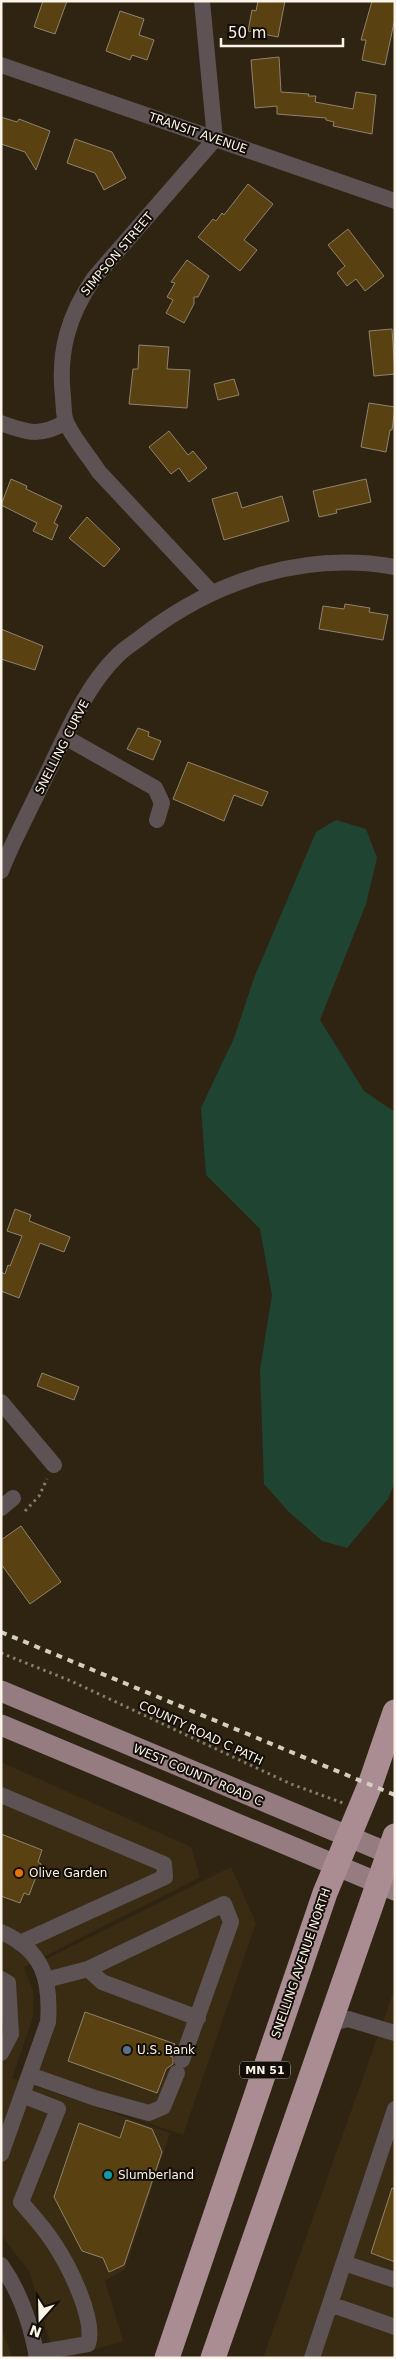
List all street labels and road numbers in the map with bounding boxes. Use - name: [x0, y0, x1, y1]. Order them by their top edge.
- street label: TRANSIT AVENUE: [146, 109, 249, 156]
- street label: SIMPSON STREET: [78, 209, 156, 298]
- street label: SNELLING CURVE: [32, 698, 92, 796]
- street label: COUNTY ROAD C PATH: [137, 1698, 265, 1768]
- street label: WEST COUNTY ROAD C: [131, 1741, 265, 1809]
- street label: SNELLING AVENUE NORTH: [269, 1886, 333, 2040]
- road number: MN 51: [240, 2062, 290, 2078]

